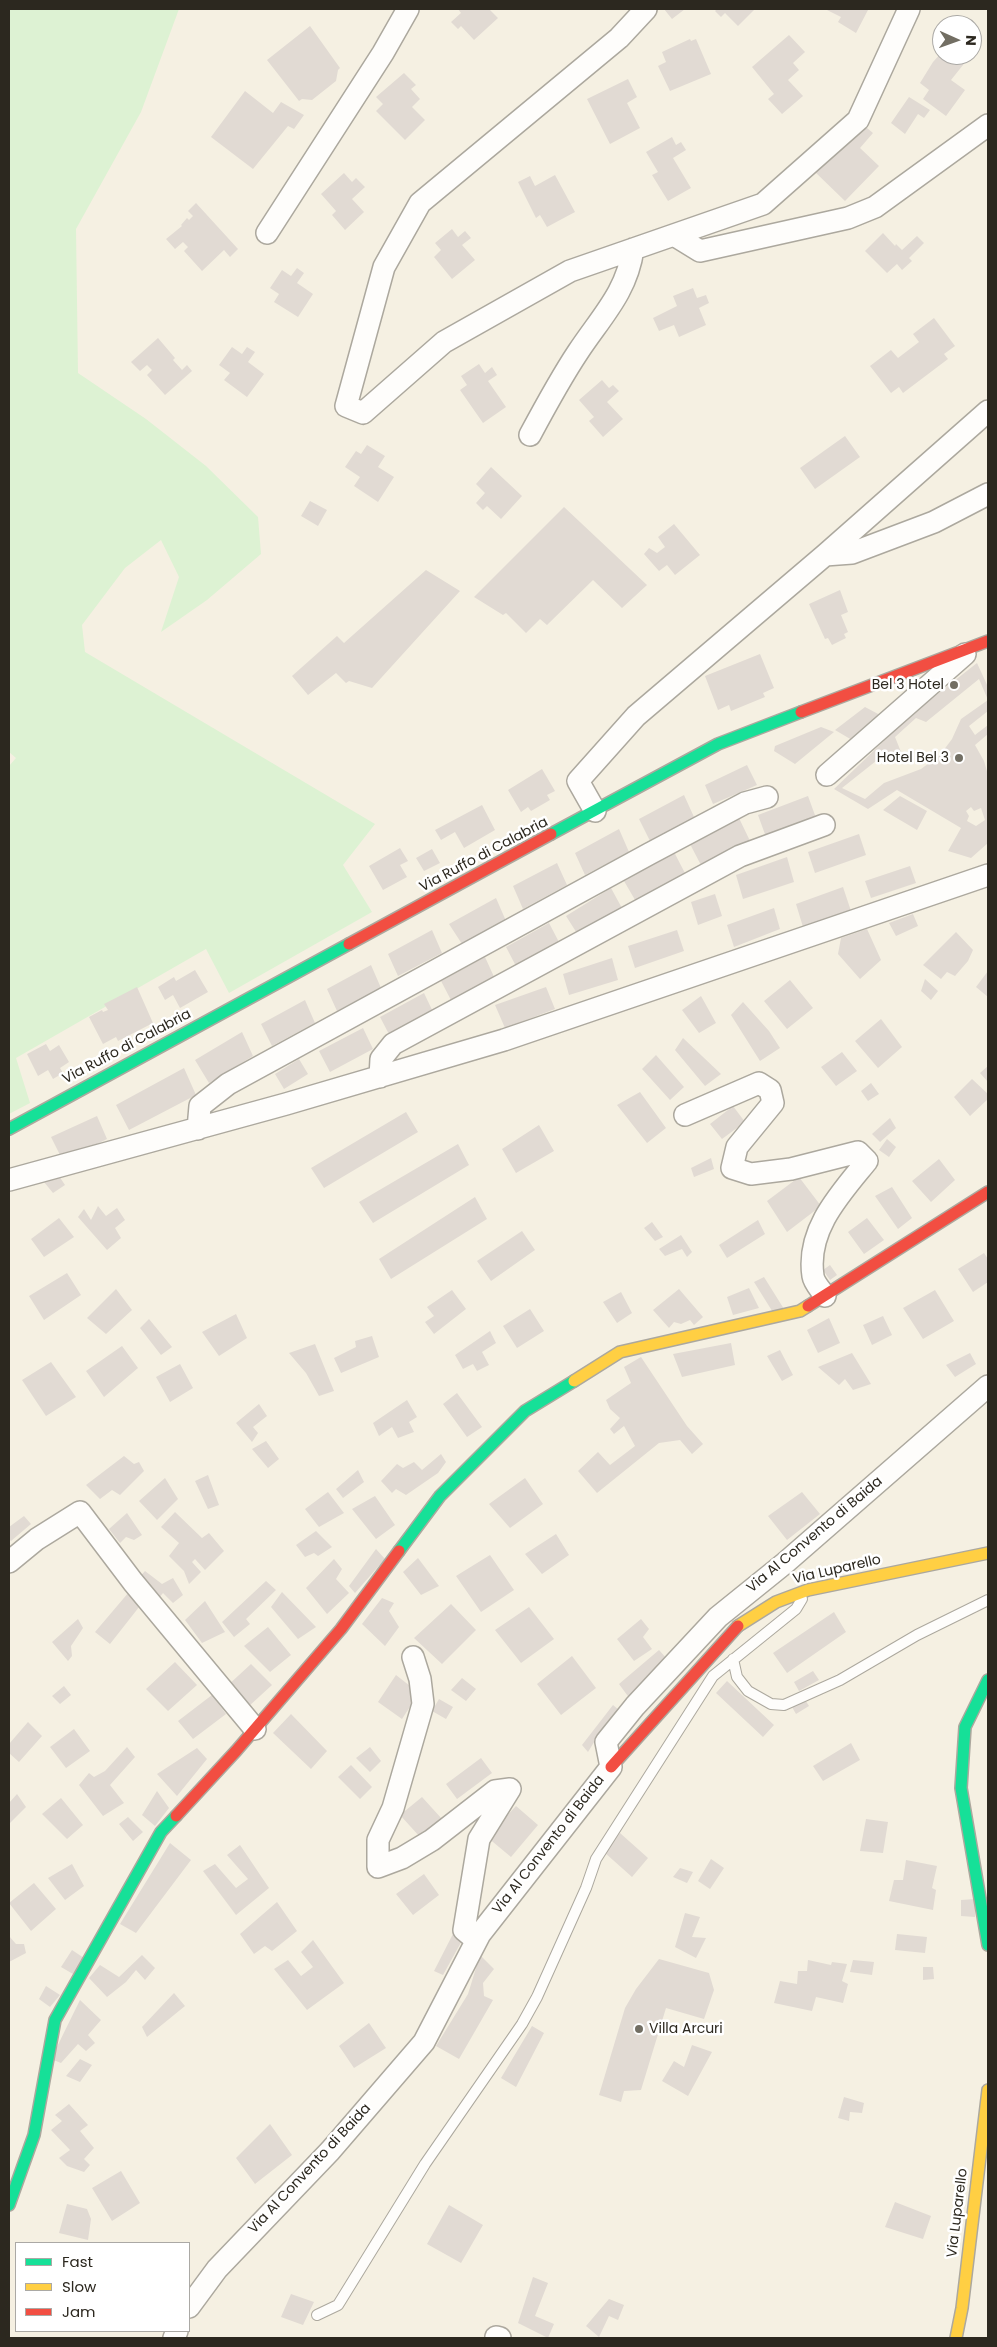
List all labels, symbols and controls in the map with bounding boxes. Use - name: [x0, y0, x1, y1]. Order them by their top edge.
- north arrow: [932, 15, 982, 65]
- text: N: [961, 35, 981, 46]
- place label: Bel 3 Hotel: [872, 677, 944, 693]
- marker: Bel 3 Hotel: [948, 679, 960, 691]
- place label: Hotel Bel 3: [877, 750, 949, 766]
- marker: Hotel Bel 3: [953, 752, 965, 764]
- street label: Via Ruffo di Calabria: [417, 814, 551, 896]
- street label: Via Ruffo di Calabria: [60, 1006, 194, 1088]
- street label: Via Al Convento di Baida: [744, 1473, 886, 1597]
- street label: Via Luparello: [791, 1552, 883, 1588]
- street label: Via Al Convento di Baida: [489, 1772, 609, 1918]
- place label: Villa Arcuri: [649, 2021, 723, 2037]
- marker: Villa Arcuri: [633, 2023, 645, 2035]
- street label: Via Al Convento di Baida: [245, 2100, 375, 2238]
- street label: Via Luparello: [944, 2167, 972, 2259]
- legend: [15, 2242, 190, 2332]
- text: Fast: [62, 2251, 93, 2272]
- text: Slow: [62, 2276, 96, 2297]
- text: Jam: [62, 2301, 96, 2322]

